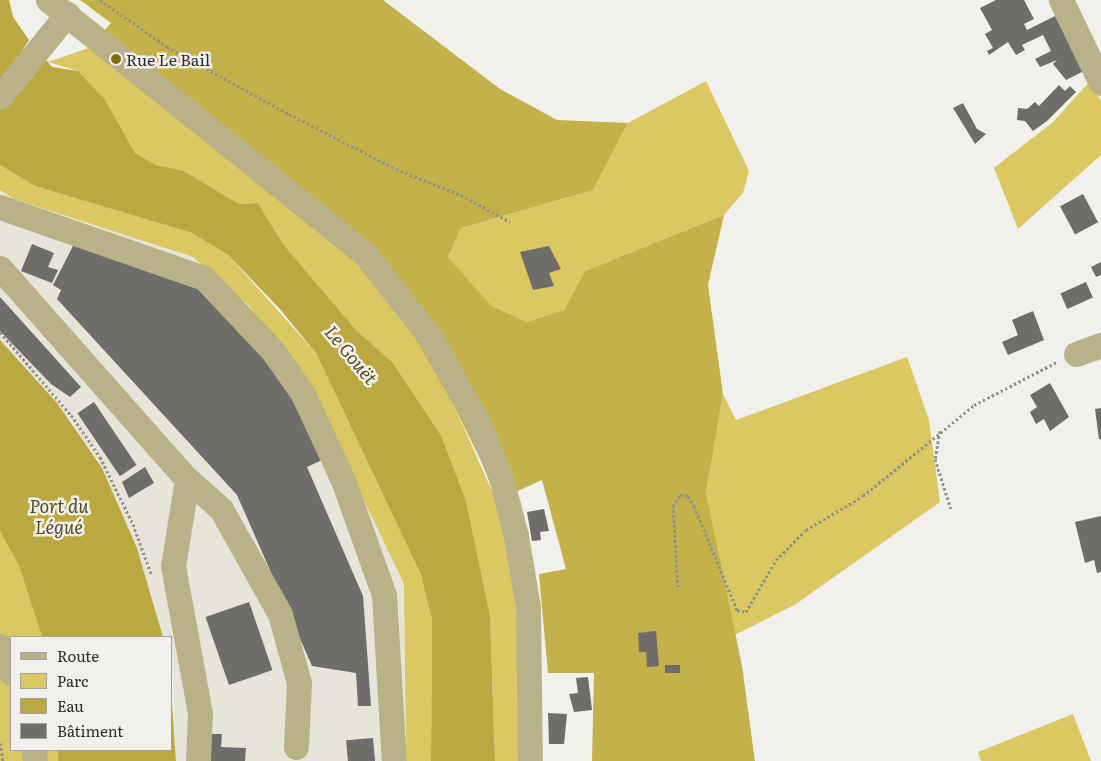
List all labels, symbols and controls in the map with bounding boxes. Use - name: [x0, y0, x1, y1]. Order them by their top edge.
- place label: Rue Le Bail: [126, 49, 210, 69]
- marker: Rue Le Bail: [110, 53, 122, 65]
- water label: Le Gouët: [320, 321, 382, 389]
- water label: Port du Légué: [29, 496, 89, 538]
- legend: [10, 636, 172, 751]
- text: Route: [57, 644, 99, 667]
- text: Parc: [57, 669, 88, 692]
- text: Eau: [57, 694, 84, 717]
- text: Bâtiment: [57, 719, 123, 742]

